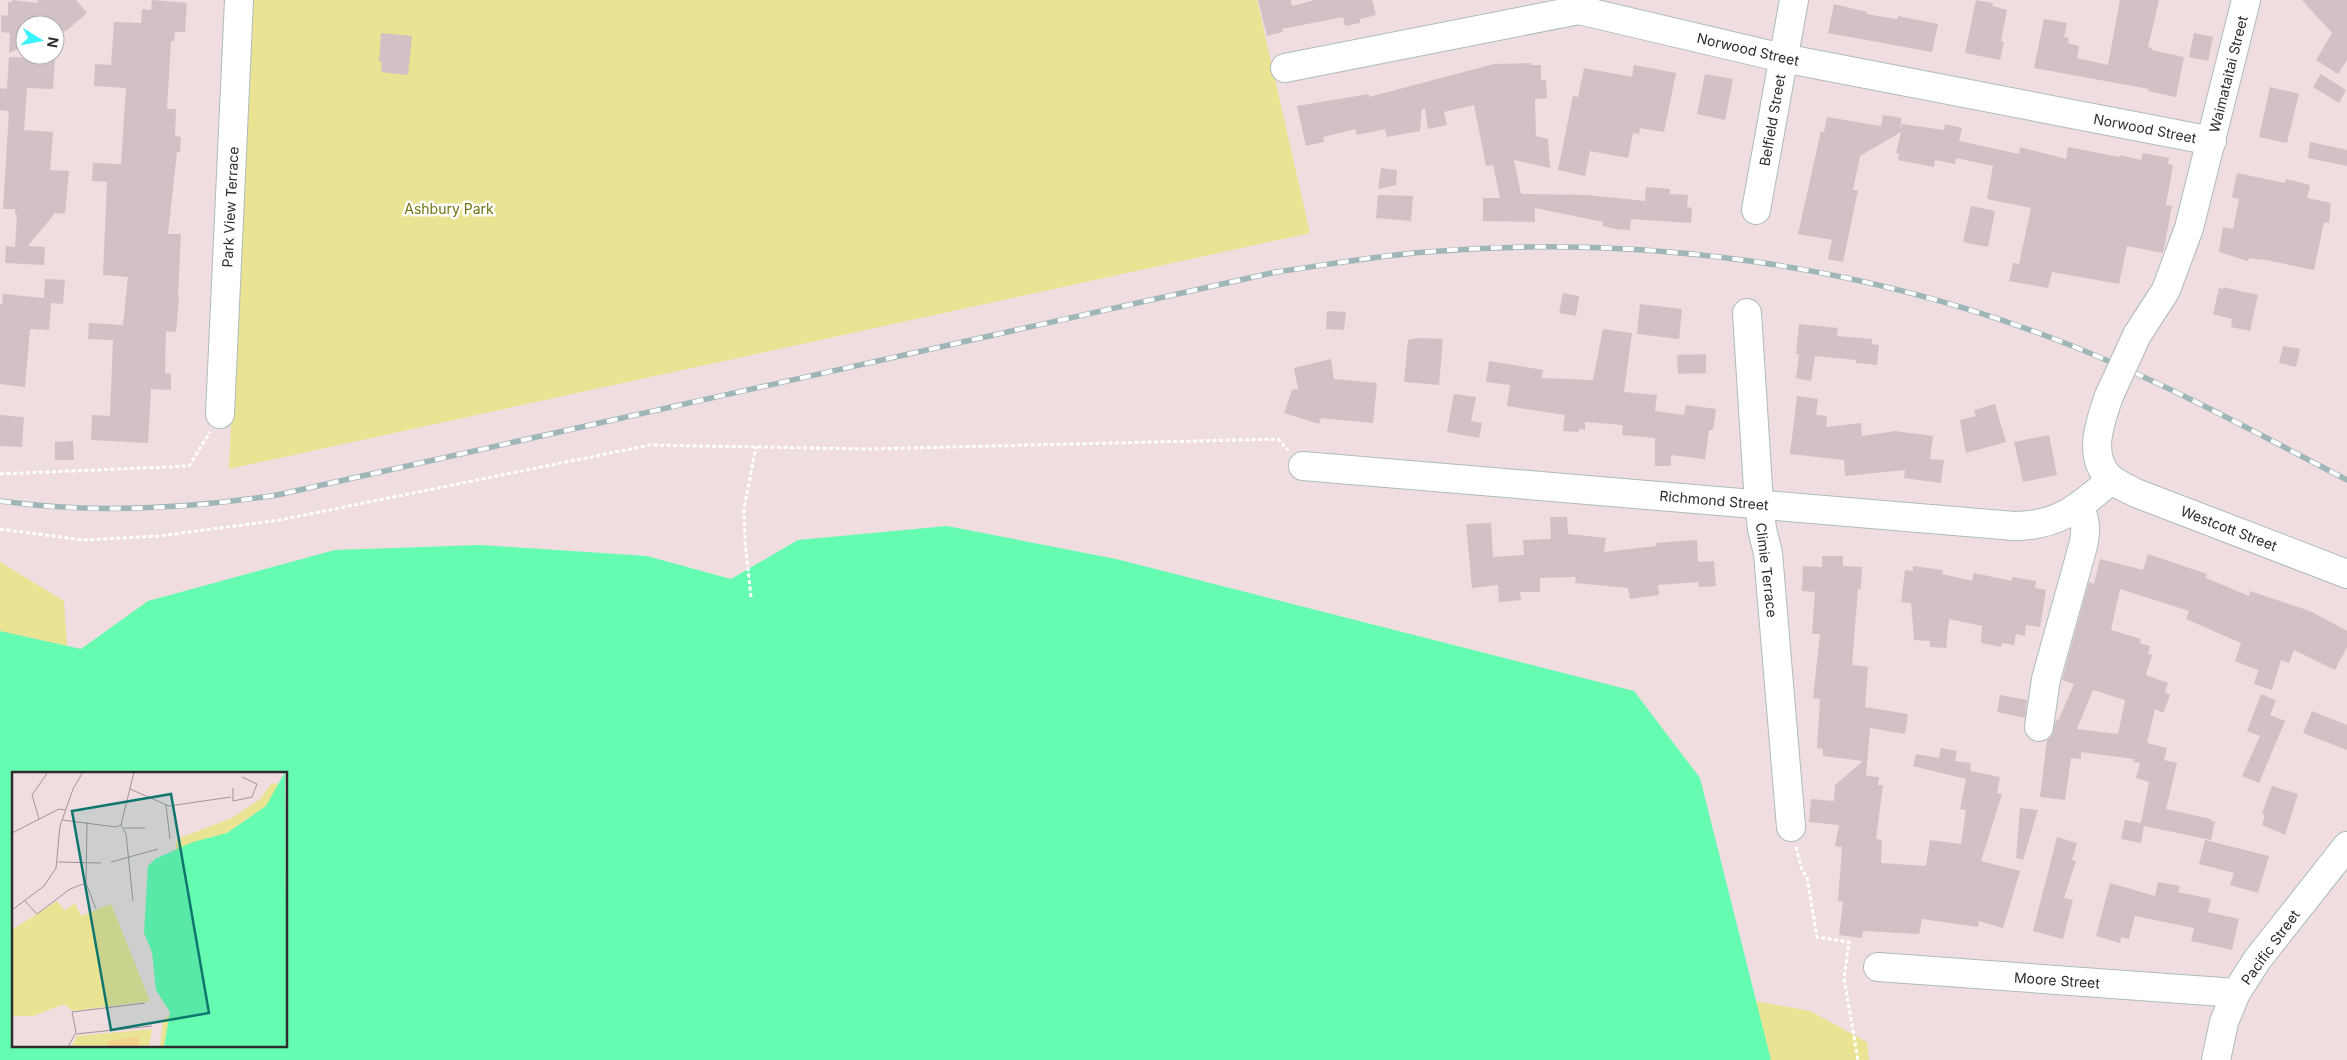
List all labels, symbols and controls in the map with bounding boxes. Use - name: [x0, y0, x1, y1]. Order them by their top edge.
- street label: Waimataitai Street: [2205, 13, 2251, 134]
- north arrow: [15, 15, 65, 65]
- street label: Norwood Street: [1695, 29, 1801, 69]
- text: N: [44, 36, 63, 49]
- street label: Belfield Street: [1756, 72, 1789, 167]
- street label: Norwood Street: [2092, 110, 2198, 146]
- street label: Park View Terrace: [218, 146, 242, 268]
- park label: Ashbury Park: [404, 200, 494, 217]
- street label: Richmond Street: [1659, 487, 1770, 513]
- street label: Westcott Street: [2178, 502, 2280, 554]
- street label: Climie Terrace: [1753, 521, 1781, 619]
- inset map: [12, 772, 288, 1048]
- street label: Pacific Street: [2237, 906, 2303, 988]
- street label: Moore Street: [2013, 969, 2101, 992]

